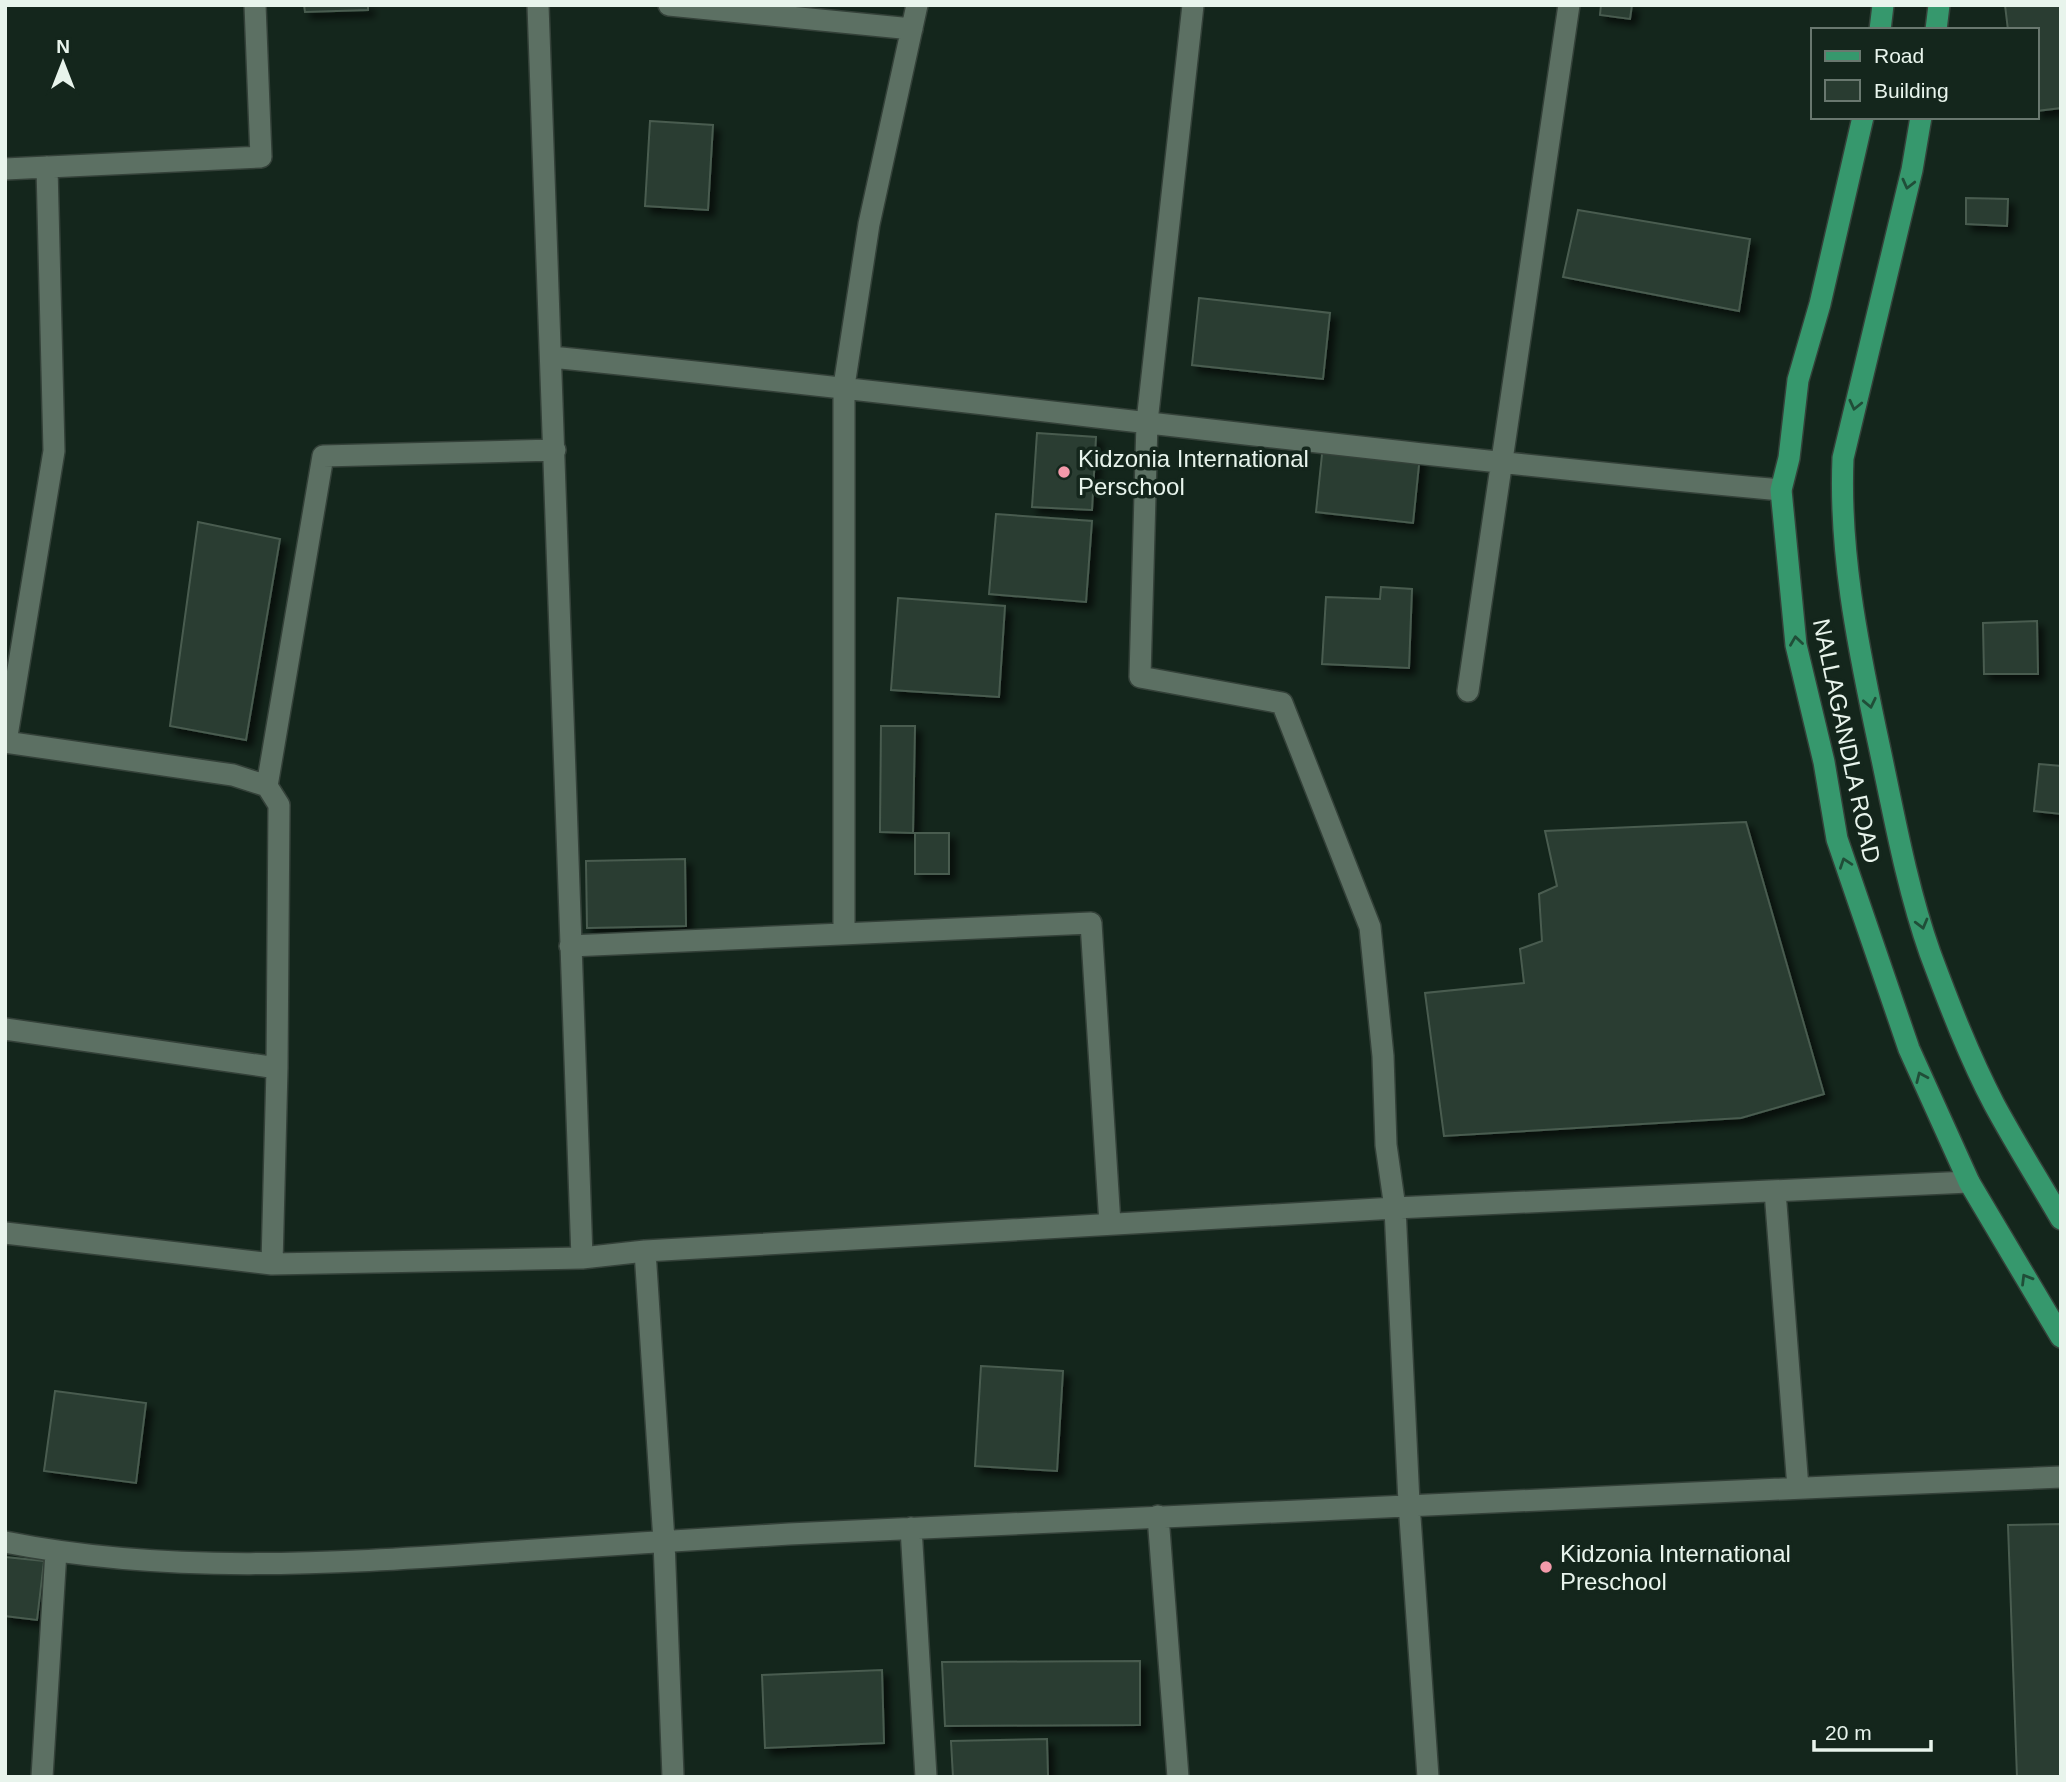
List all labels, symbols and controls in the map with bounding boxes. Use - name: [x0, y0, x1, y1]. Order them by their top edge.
- north arrow: [28, 28, 98, 98]
- legend: [1811, 28, 2038, 119]
- text: N: [56, 36, 70, 57]
- text: Road: [1874, 44, 1924, 67]
- text: Building: [1874, 79, 1949, 102]
- one-way arrow: [1902, 178, 1916, 190]
- one-way arrow: [1849, 399, 1863, 411]
- place label: Kidzonia International Perschool: [1078, 445, 1309, 500]
- marker: Kidzonia International Perschool: [1056, 464, 1072, 480]
- street label: NALLAGANDLA ROAD: [1808, 616, 1886, 866]
- one-way arrow: [1789, 635, 1804, 647]
- one-way arrow: [1862, 697, 1877, 709]
- one-way arrow: [1839, 857, 1853, 869]
- one-way arrow: [1914, 918, 1928, 930]
- one-way arrow: [1915, 1072, 1929, 1084]
- one-way arrow: [2021, 1273, 2034, 1286]
- place label: Kidzonia International Preschool: [1560, 1540, 1791, 1595]
- marker: Kidzonia International Preschool: [1538, 1559, 1554, 1575]
- scale bar: [1814, 1708, 1931, 1752]
- text: 20 m: [1825, 1721, 1872, 1744]

